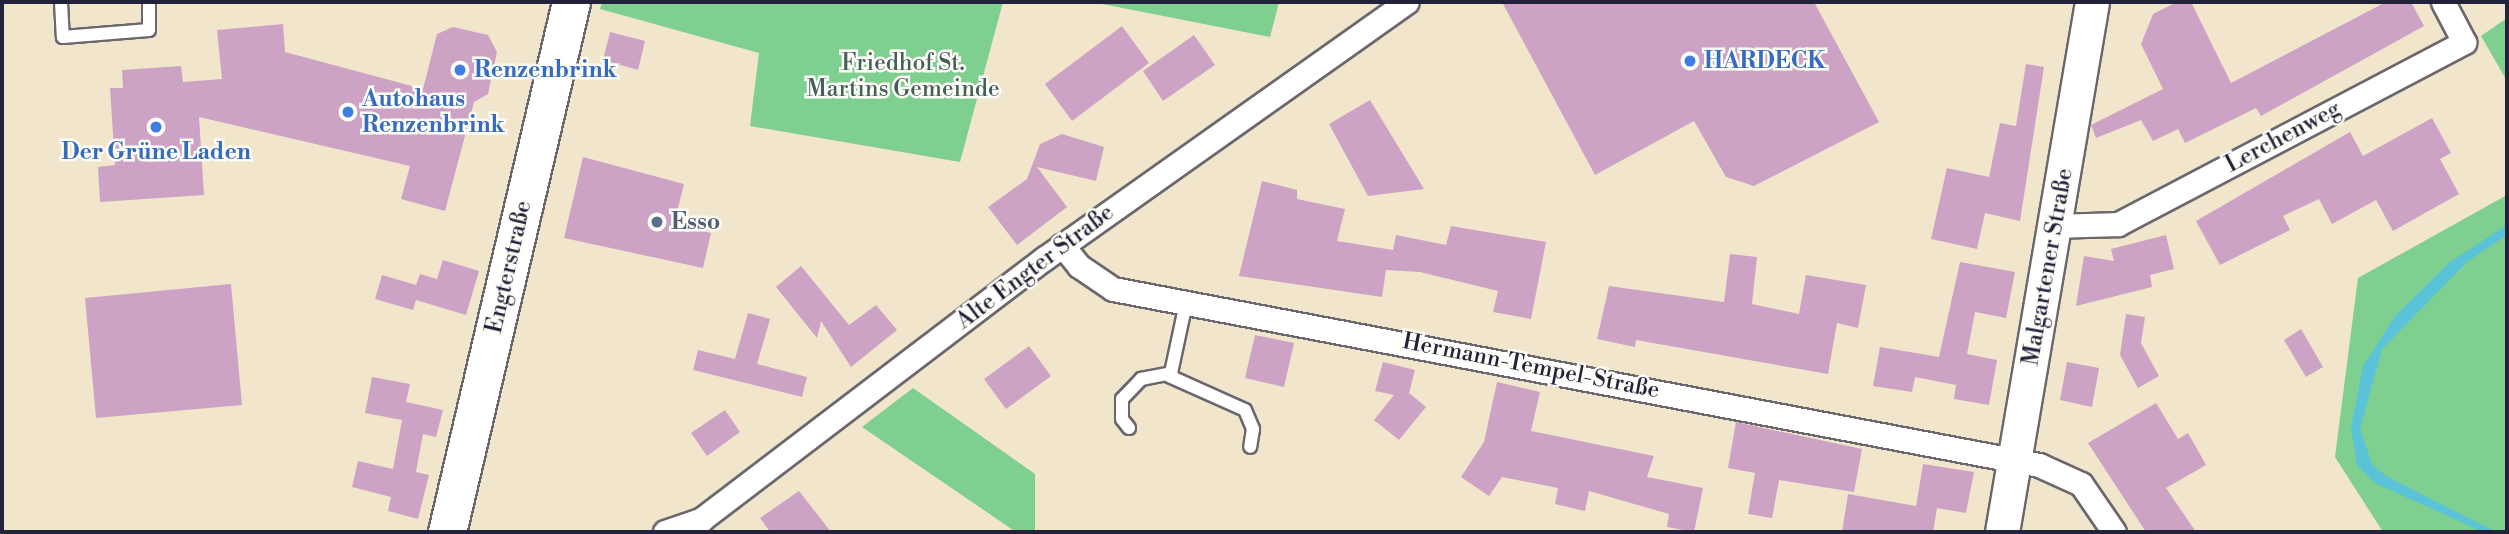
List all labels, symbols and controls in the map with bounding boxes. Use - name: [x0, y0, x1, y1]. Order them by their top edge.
- place label: HARDECK: [1704, 47, 1826, 75]
- park label: Friedhof St. Martins Gemeinde: [806, 49, 1000, 103]
- marker: HARDECK: [1682, 53, 1698, 69]
- place label: Renzenbrink: [474, 56, 617, 84]
- marker: Renzenbrink: [452, 62, 468, 78]
- place label: Autohaus Renzenbrink: [362, 85, 505, 139]
- street label: Lerchenweg: [2221, 95, 2345, 179]
- marker: Autohaus Renzenbrink: [340, 104, 356, 120]
- marker: Der Grüne Laden: [148, 119, 164, 135]
- place label: Der Grüne Laden: [61, 138, 251, 166]
- street label: Malgartener Straße: [2017, 166, 2079, 368]
- street label: Engterstraße: [480, 198, 538, 336]
- street label: Alte Engter Straße: [951, 199, 1119, 335]
- place label: Esso: [671, 208, 720, 236]
- marker: Esso: [649, 214, 665, 230]
- street label: Hermann-Tempel-Straße: [1400, 328, 1662, 404]

